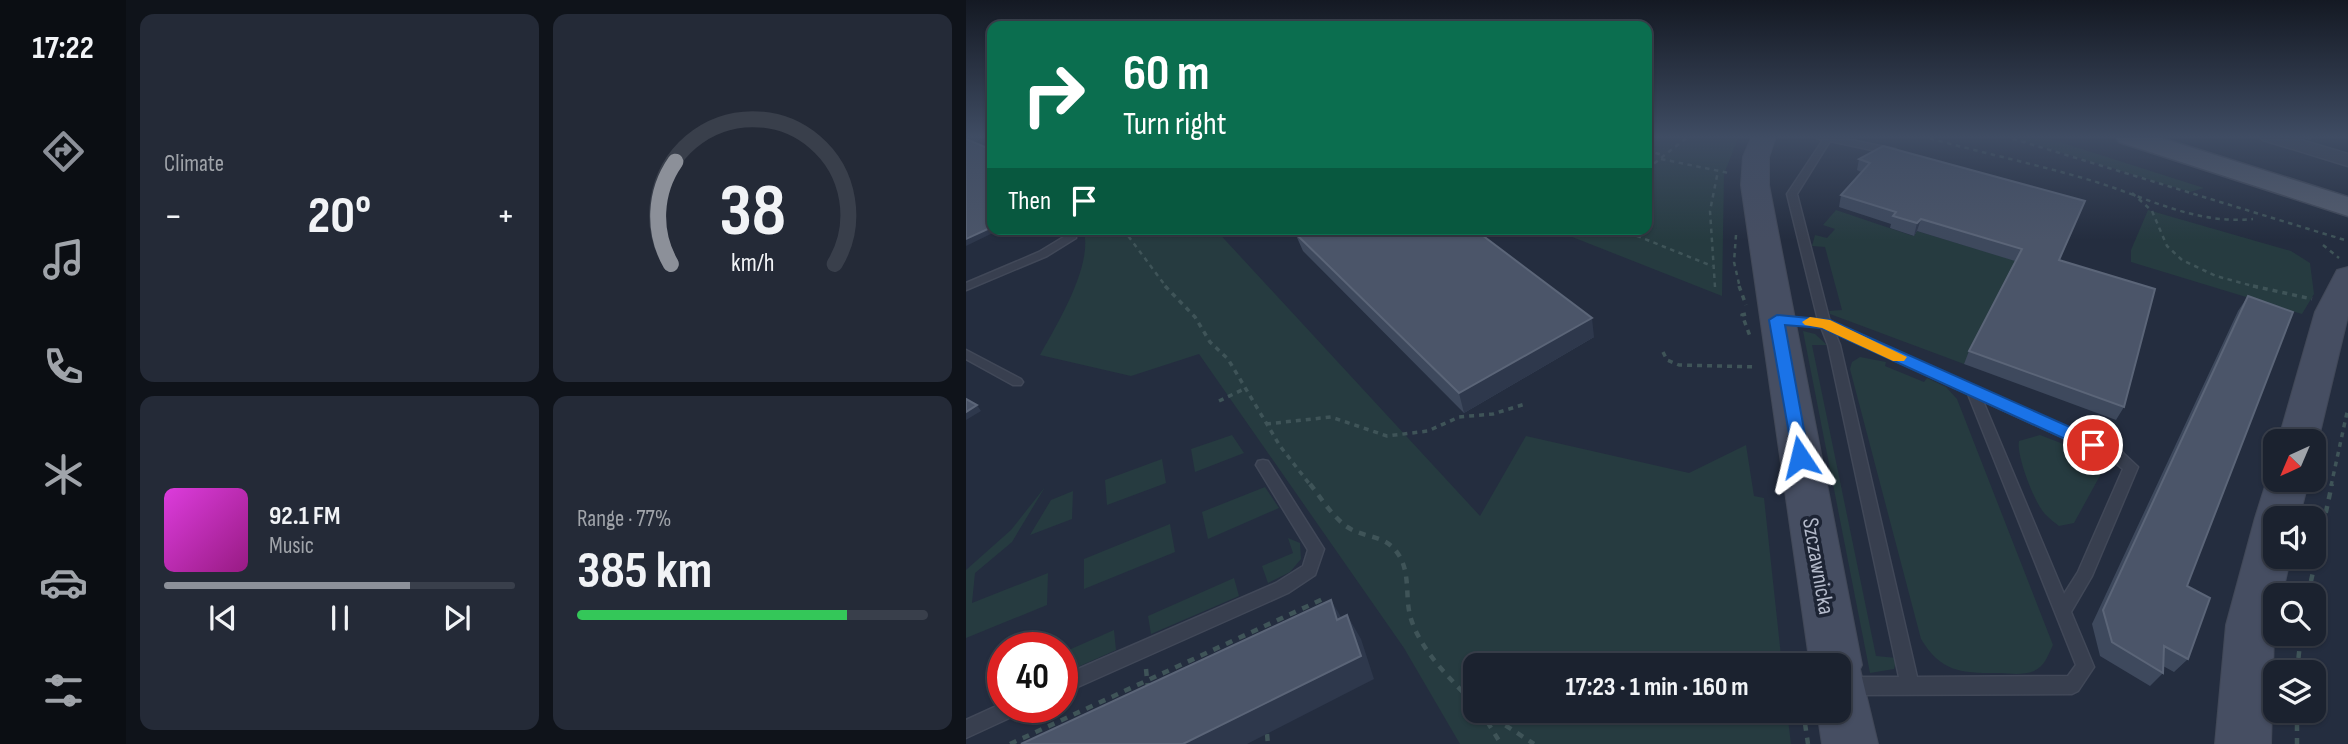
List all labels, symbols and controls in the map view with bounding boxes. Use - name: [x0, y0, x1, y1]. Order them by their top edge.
- text: 17:22: [32, 29, 94, 68]
- text: 60 m: [1123, 45, 1210, 104]
- icon: right: [1008, 49, 1099, 140]
- text: Turn right: [1123, 105, 1227, 144]
- icon: directions: [39, 127, 88, 176]
- text: Climate: [164, 150, 224, 178]
- text: 38: [719, 168, 786, 256]
- icon: arrive: [1065, 182, 1103, 220]
- text: 20°: [308, 185, 371, 248]
- text: Then: [1008, 186, 1051, 217]
- text: −: [164, 194, 183, 239]
- text: +: [496, 194, 515, 239]
- icon: music: [39, 235, 88, 284]
- text: km/h: [731, 248, 774, 279]
- icon: phone: [39, 342, 88, 391]
- pin: [2063, 415, 2123, 475]
- position arrow: [1763, 420, 1837, 494]
- icon: arrive: [2074, 426, 2112, 464]
- north arrow: [2263, 429, 2326, 492]
- map controls: [2263, 429, 2326, 723]
- icon: climate: [39, 450, 88, 499]
- text: 92.1 FM: [269, 501, 340, 532]
- text: Range · 77%: [577, 505, 671, 533]
- button: sound: [2263, 506, 2326, 569]
- street label: Szczawnicka: [1796, 516, 1840, 617]
- text: Music: [269, 532, 314, 560]
- text: 385 km: [577, 540, 712, 603]
- icon: car: [39, 558, 88, 607]
- button: search: [2263, 583, 2326, 646]
- icon: previous: [204, 599, 242, 637]
- icon: pause: [321, 599, 359, 637]
- icon: next: [438, 599, 476, 637]
- speed limit sign: 40: [987, 632, 1078, 723]
- button: layers: [2263, 660, 2326, 723]
- icon: filters: [39, 666, 88, 715]
- text: 17:23 · 1 min · 160 m: [1565, 672, 1749, 703]

